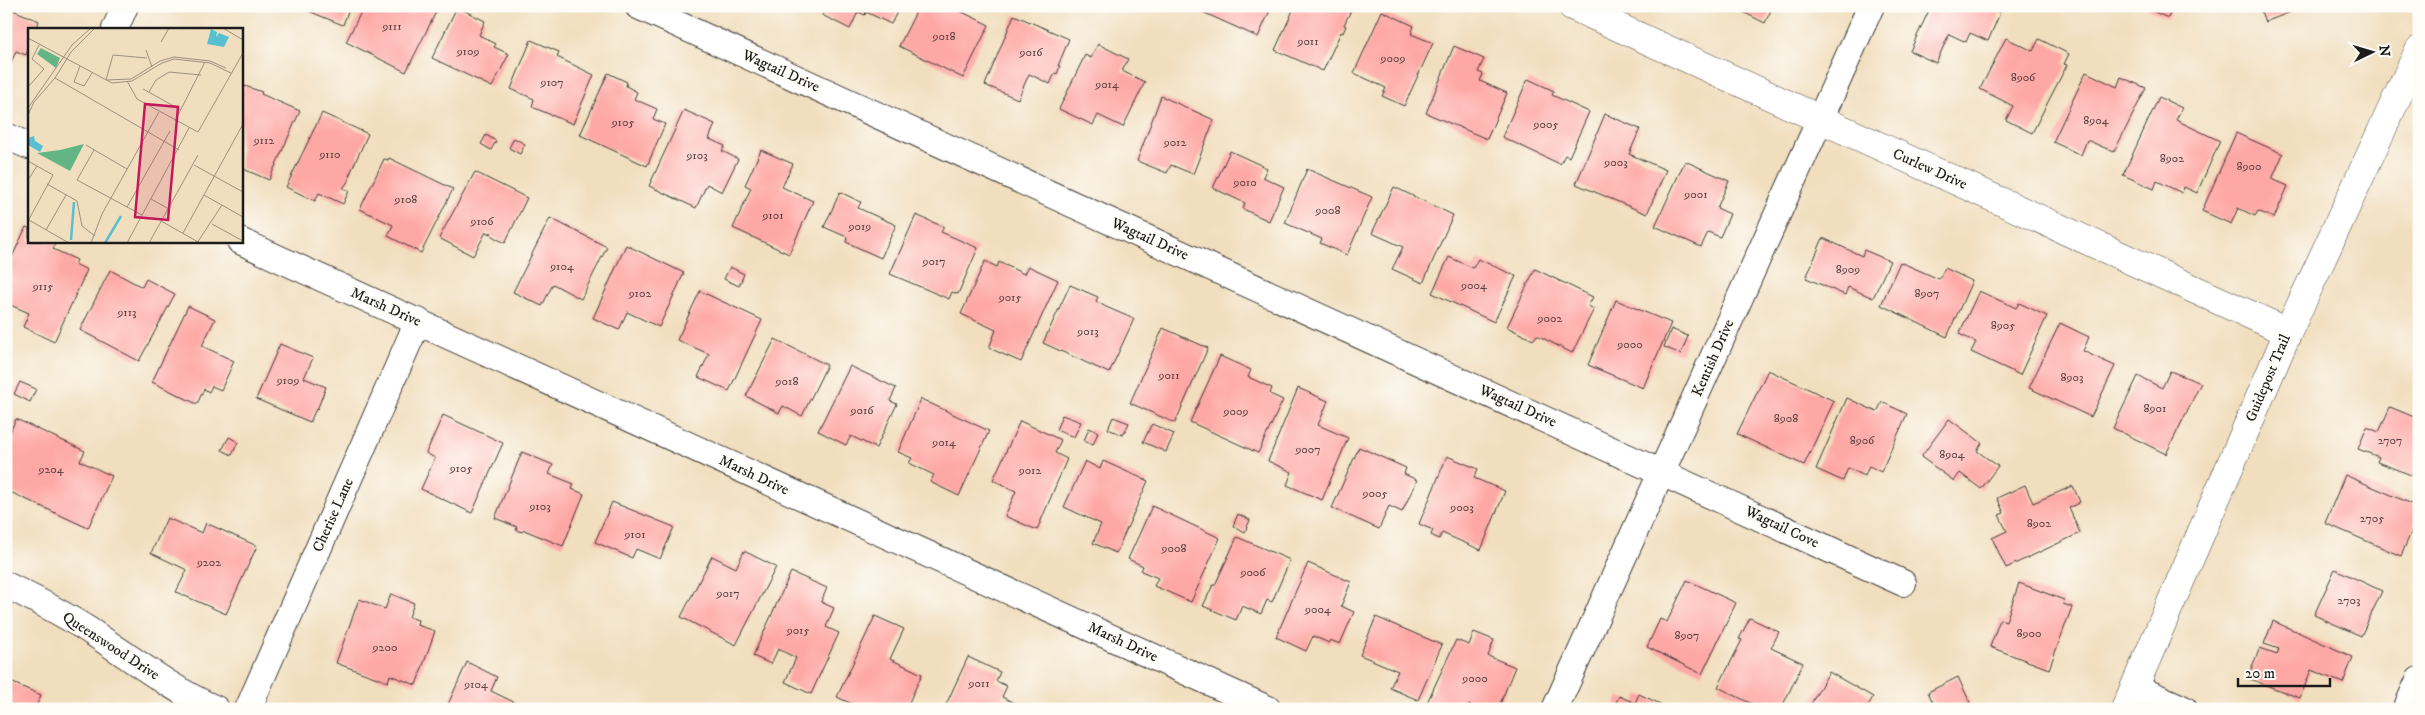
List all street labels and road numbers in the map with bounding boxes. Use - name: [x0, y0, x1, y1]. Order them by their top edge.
- street label: Wagtail Drive: [738, 45, 823, 96]
- street label: Curlew Drive: [1890, 144, 1970, 194]
- street label: Wagtail Drive: [1107, 213, 1192, 264]
- street label: Marsh Drive: [348, 283, 424, 331]
- street label: Kentish Drive: [1688, 316, 1738, 400]
- street label: Guidepost Trail: [2241, 331, 2295, 425]
- street label: Wagtail Drive: [1475, 380, 1560, 431]
- street label: Marsh Drive: [716, 451, 792, 499]
- street label: Cherise Lane: [308, 475, 358, 555]
- street label: Wagtail Cove: [1741, 501, 1822, 552]
- street label: Queenswood Drive: [59, 608, 163, 684]
- street label: Marsh Drive: [1085, 618, 1161, 666]

